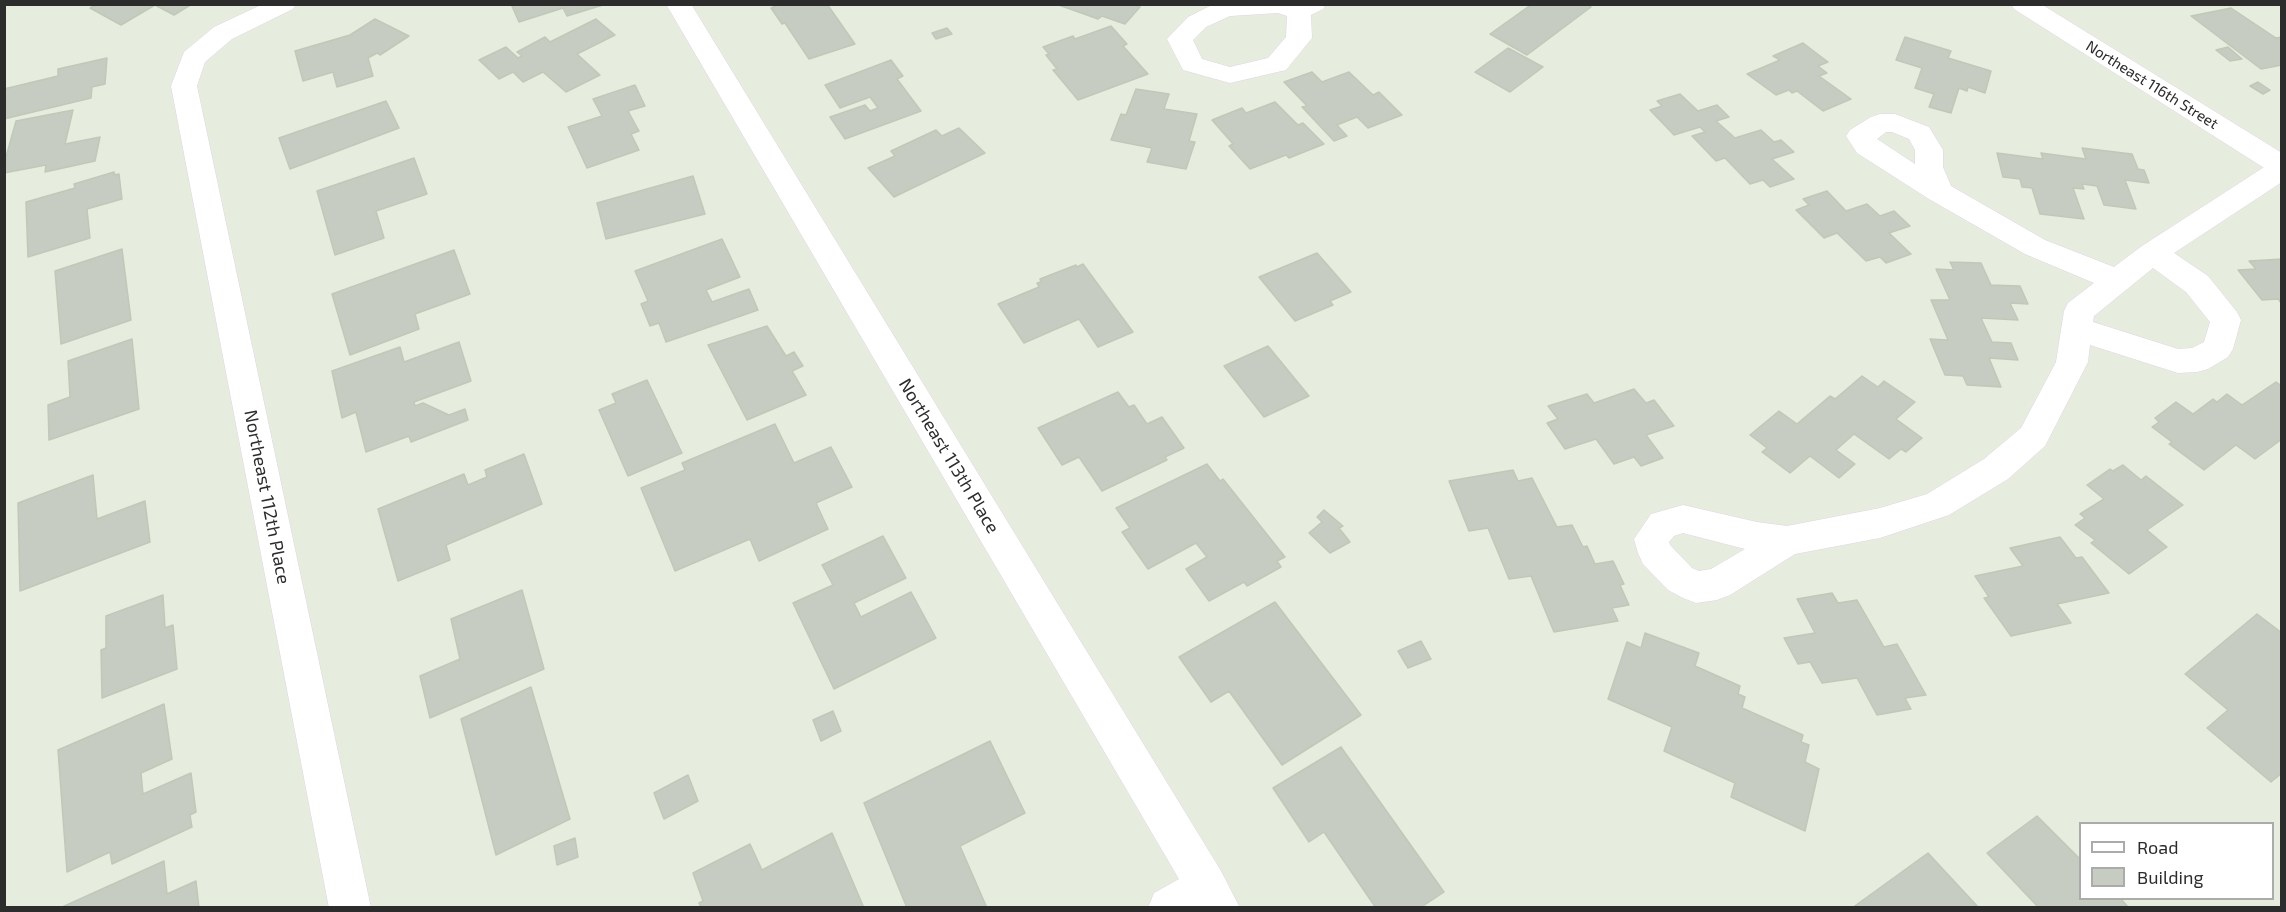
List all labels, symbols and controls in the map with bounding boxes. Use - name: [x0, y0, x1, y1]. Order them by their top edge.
- street label: Northeast 116th Street: [2083, 37, 2221, 133]
- street label: Northeast 113th Place: [894, 375, 1004, 537]
- street label: Northeast 112th Place: [240, 408, 294, 586]
- legend: [2079, 822, 2274, 900]
- text: Road: [2137, 836, 2178, 858]
- text: Building: [2137, 866, 2204, 888]

